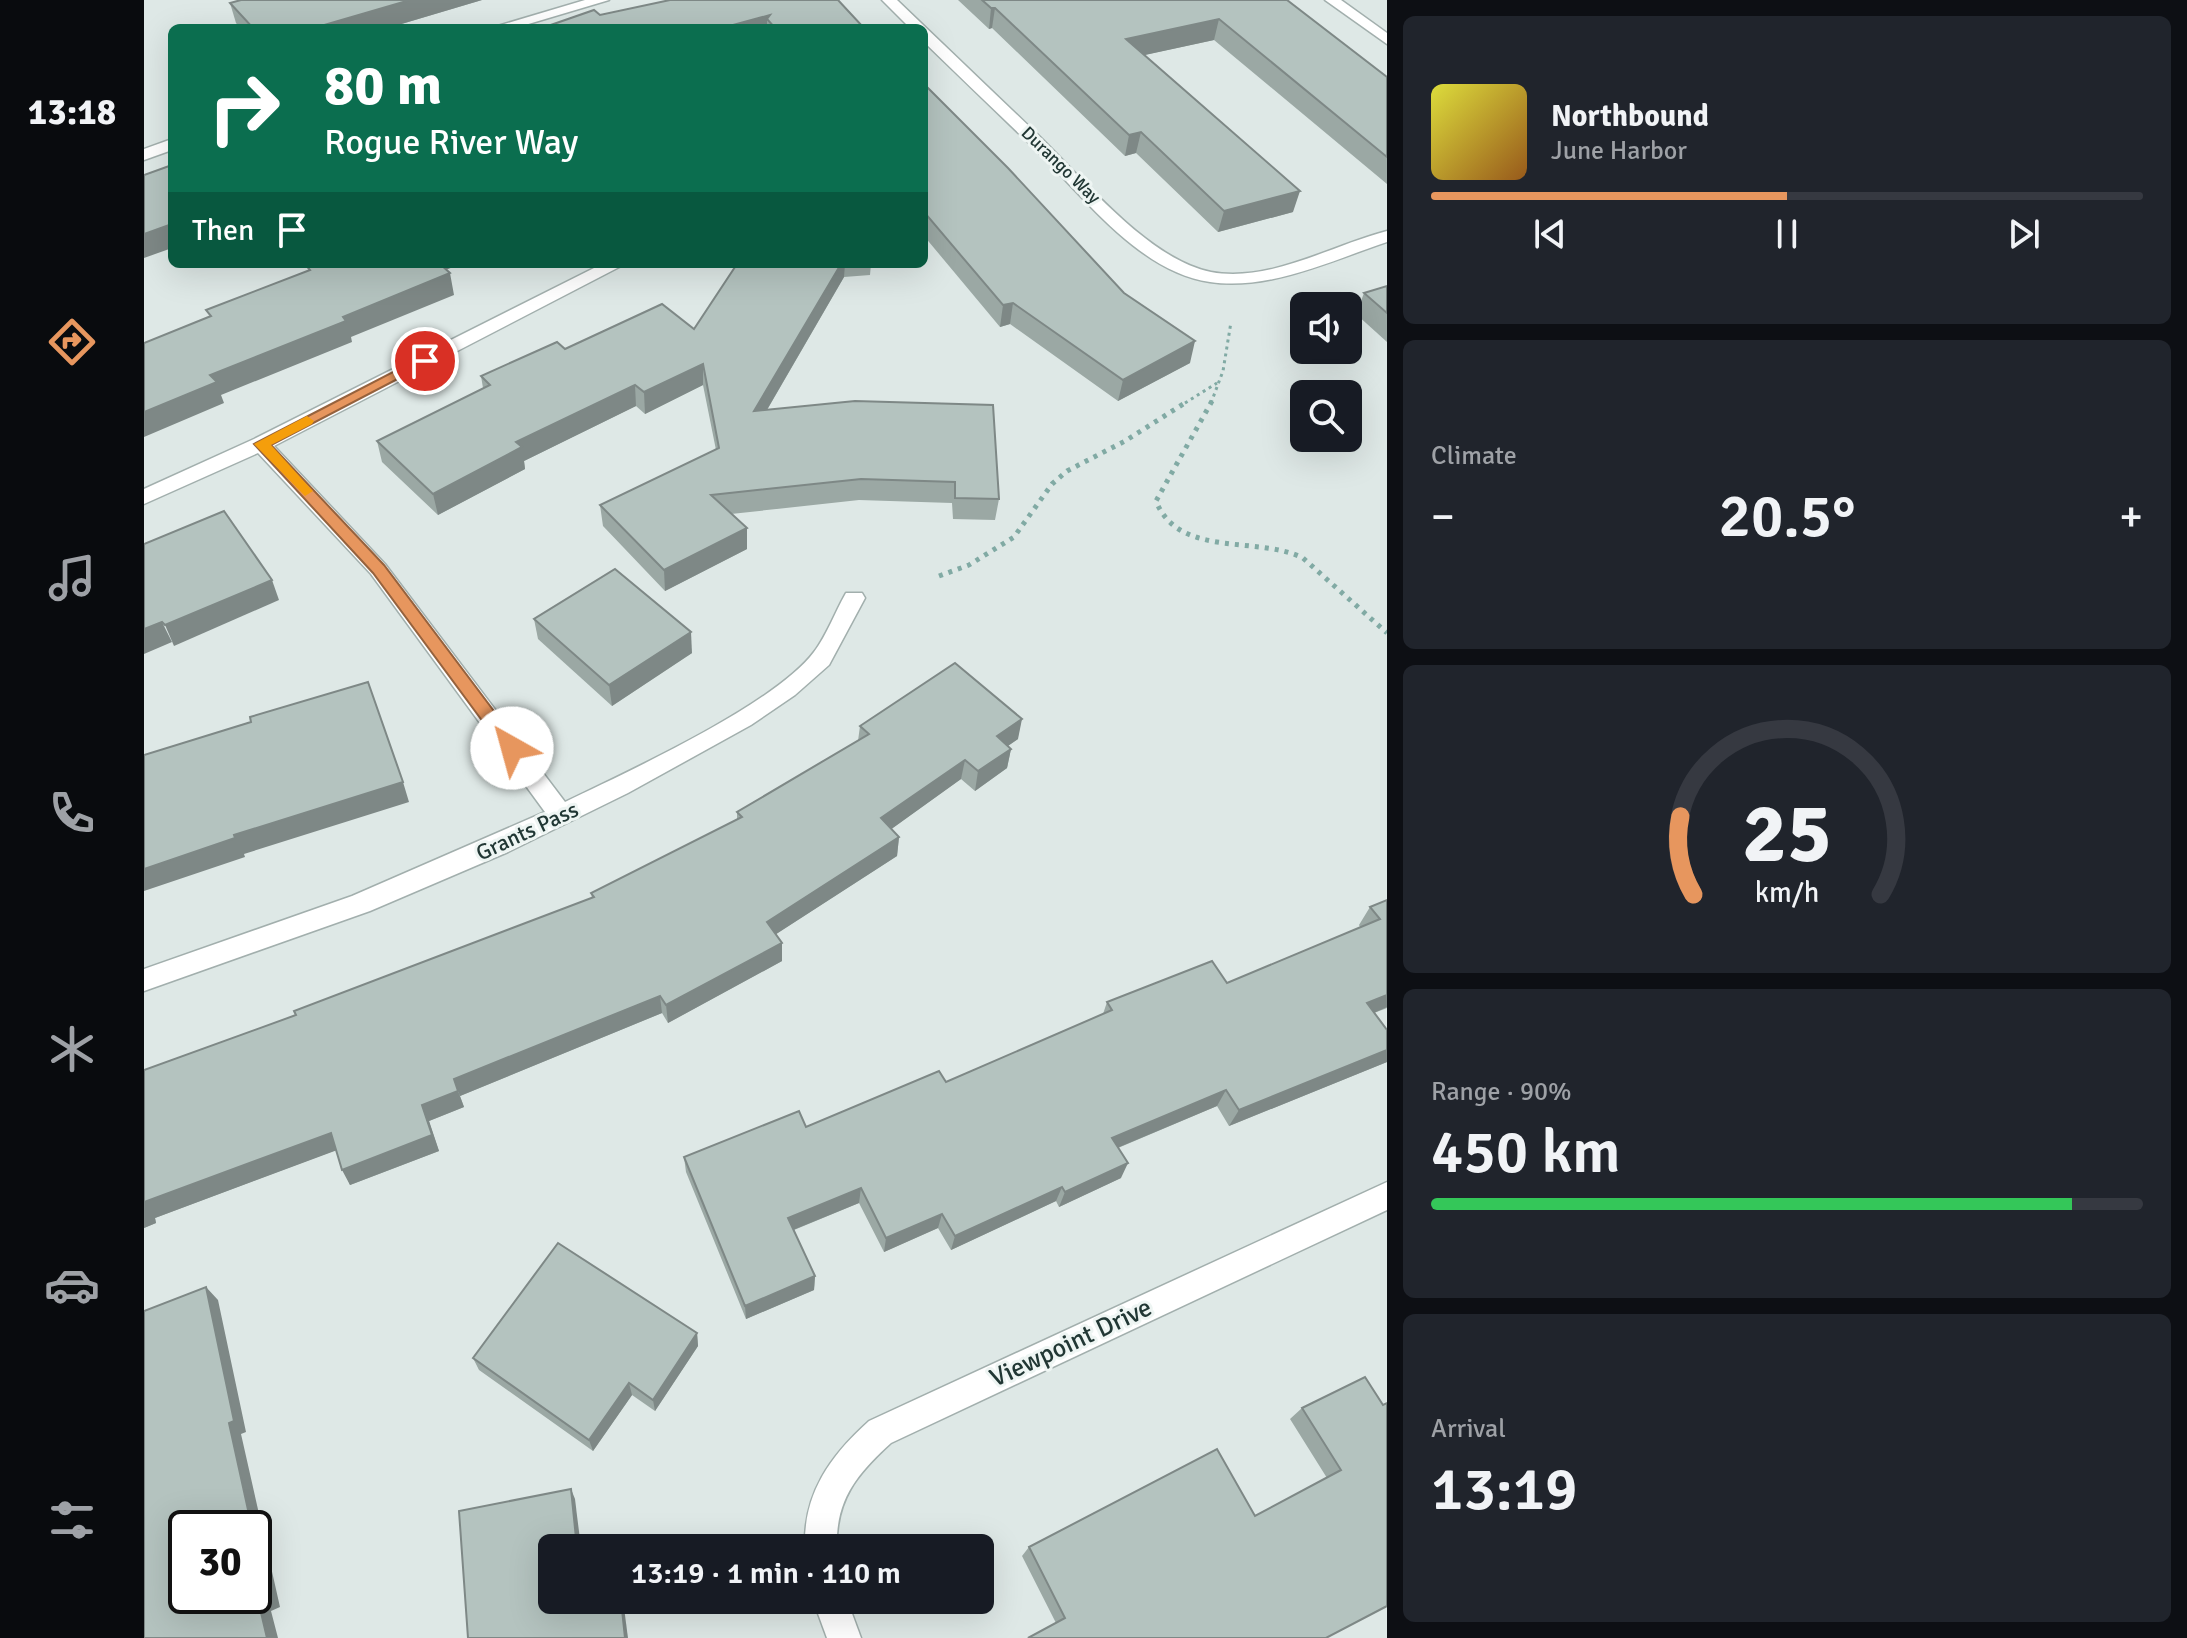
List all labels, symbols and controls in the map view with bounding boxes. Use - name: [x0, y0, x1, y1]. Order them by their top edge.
- text: 80 m: [324, 51, 442, 120]
- icon: right: [192, 56, 296, 160]
- text: 13:18: [28, 90, 116, 135]
- text: Northbound: [1551, 98, 1709, 135]
- text: Rogue River Way: [324, 120, 578, 165]
- street label: Durango Way: [1017, 122, 1106, 209]
- text: June Harbor: [1551, 135, 1687, 167]
- icon: arrive: [270, 208, 314, 252]
- text: Then: [192, 212, 254, 249]
- icon: previous: [1528, 212, 1572, 256]
- icon: pause: [1765, 212, 1809, 256]
- icon: next: [2002, 212, 2046, 256]
- map controls: [1290, 292, 1362, 452]
- button: sound: [1290, 292, 1362, 364]
- icon: directions: [44, 314, 100, 370]
- pin: [391, 327, 459, 395]
- icon: arrive: [403, 339, 447, 383]
- button: search: [1290, 380, 1362, 452]
- text: Climate: [1431, 440, 1517, 472]
- text: 20.5°: [1719, 480, 1855, 554]
- text: −: [1431, 490, 1455, 544]
- text: +: [2119, 490, 2143, 544]
- icon: music: [44, 550, 100, 606]
- position arrow: [470, 706, 554, 790]
- text: 25: [1742, 783, 1832, 885]
- icon: phone: [44, 785, 100, 841]
- street label: Grants Pass: [472, 796, 582, 866]
- text: km/h: [1755, 875, 1819, 910]
- icon: climate: [44, 1021, 100, 1077]
- text: Range · 90%: [1431, 1076, 1572, 1108]
- text: 450 km: [1431, 1116, 1620, 1190]
- icon: car: [44, 1257, 100, 1313]
- street label: Viewpoint Drive: [985, 1292, 1157, 1394]
- text: Arrival: [1431, 1413, 1506, 1445]
- text: 13:19: [1431, 1453, 1578, 1527]
- icon: filters: [44, 1492, 100, 1548]
- speed limit sign: 30: [168, 1510, 272, 1614]
- text: 13:19 · 1 min · 110 m: [631, 1555, 901, 1592]

